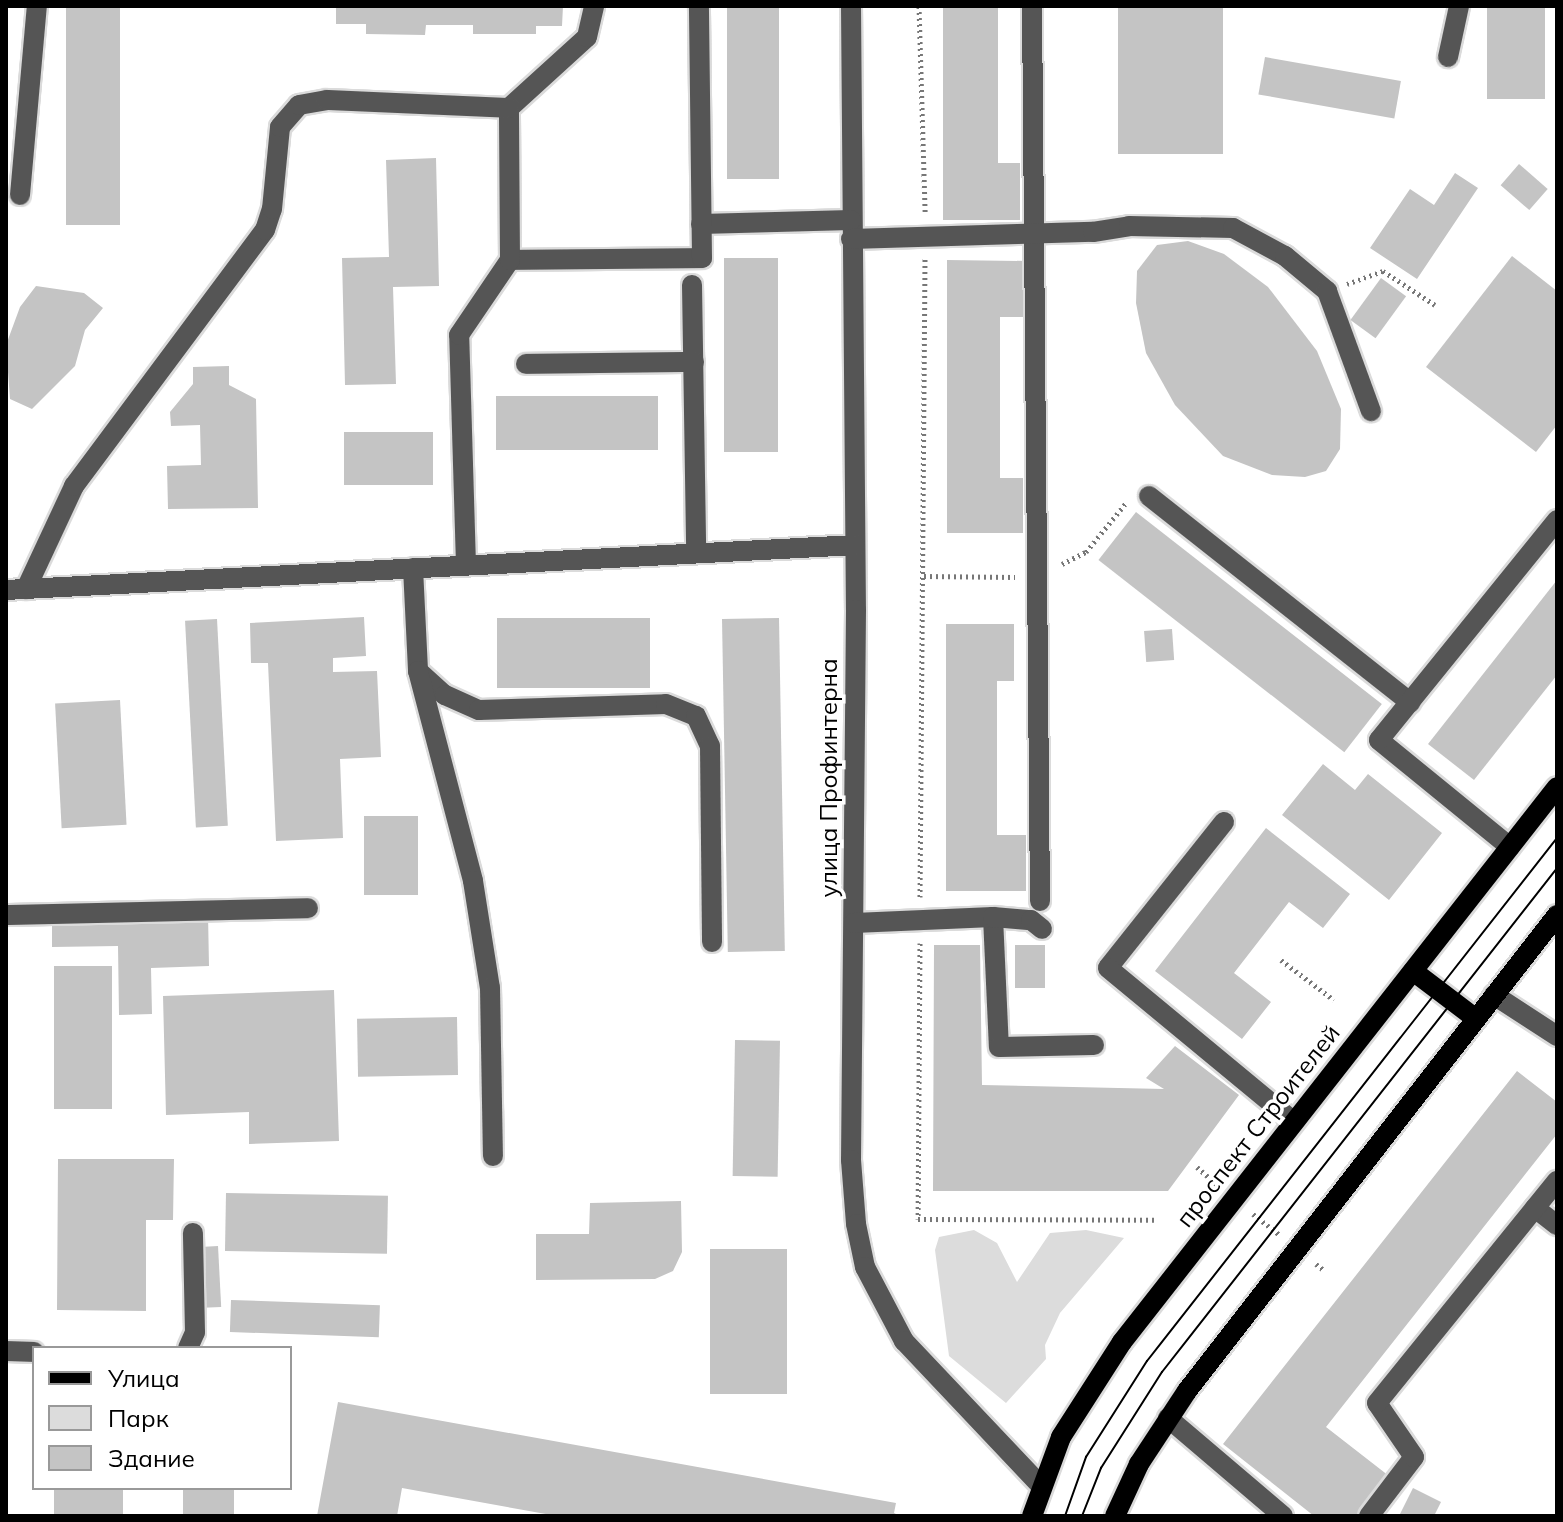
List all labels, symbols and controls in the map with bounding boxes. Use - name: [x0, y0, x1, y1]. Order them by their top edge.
- street label: улица Профинтерна: [815, 658, 843, 898]
- street label: проспект Строителей: [1170, 1019, 1346, 1233]
- legend: [32, 1346, 292, 1490]
- text: Улица: [108, 1363, 180, 1393]
- text: Парк: [108, 1403, 169, 1433]
- text: Здание: [108, 1443, 195, 1473]

